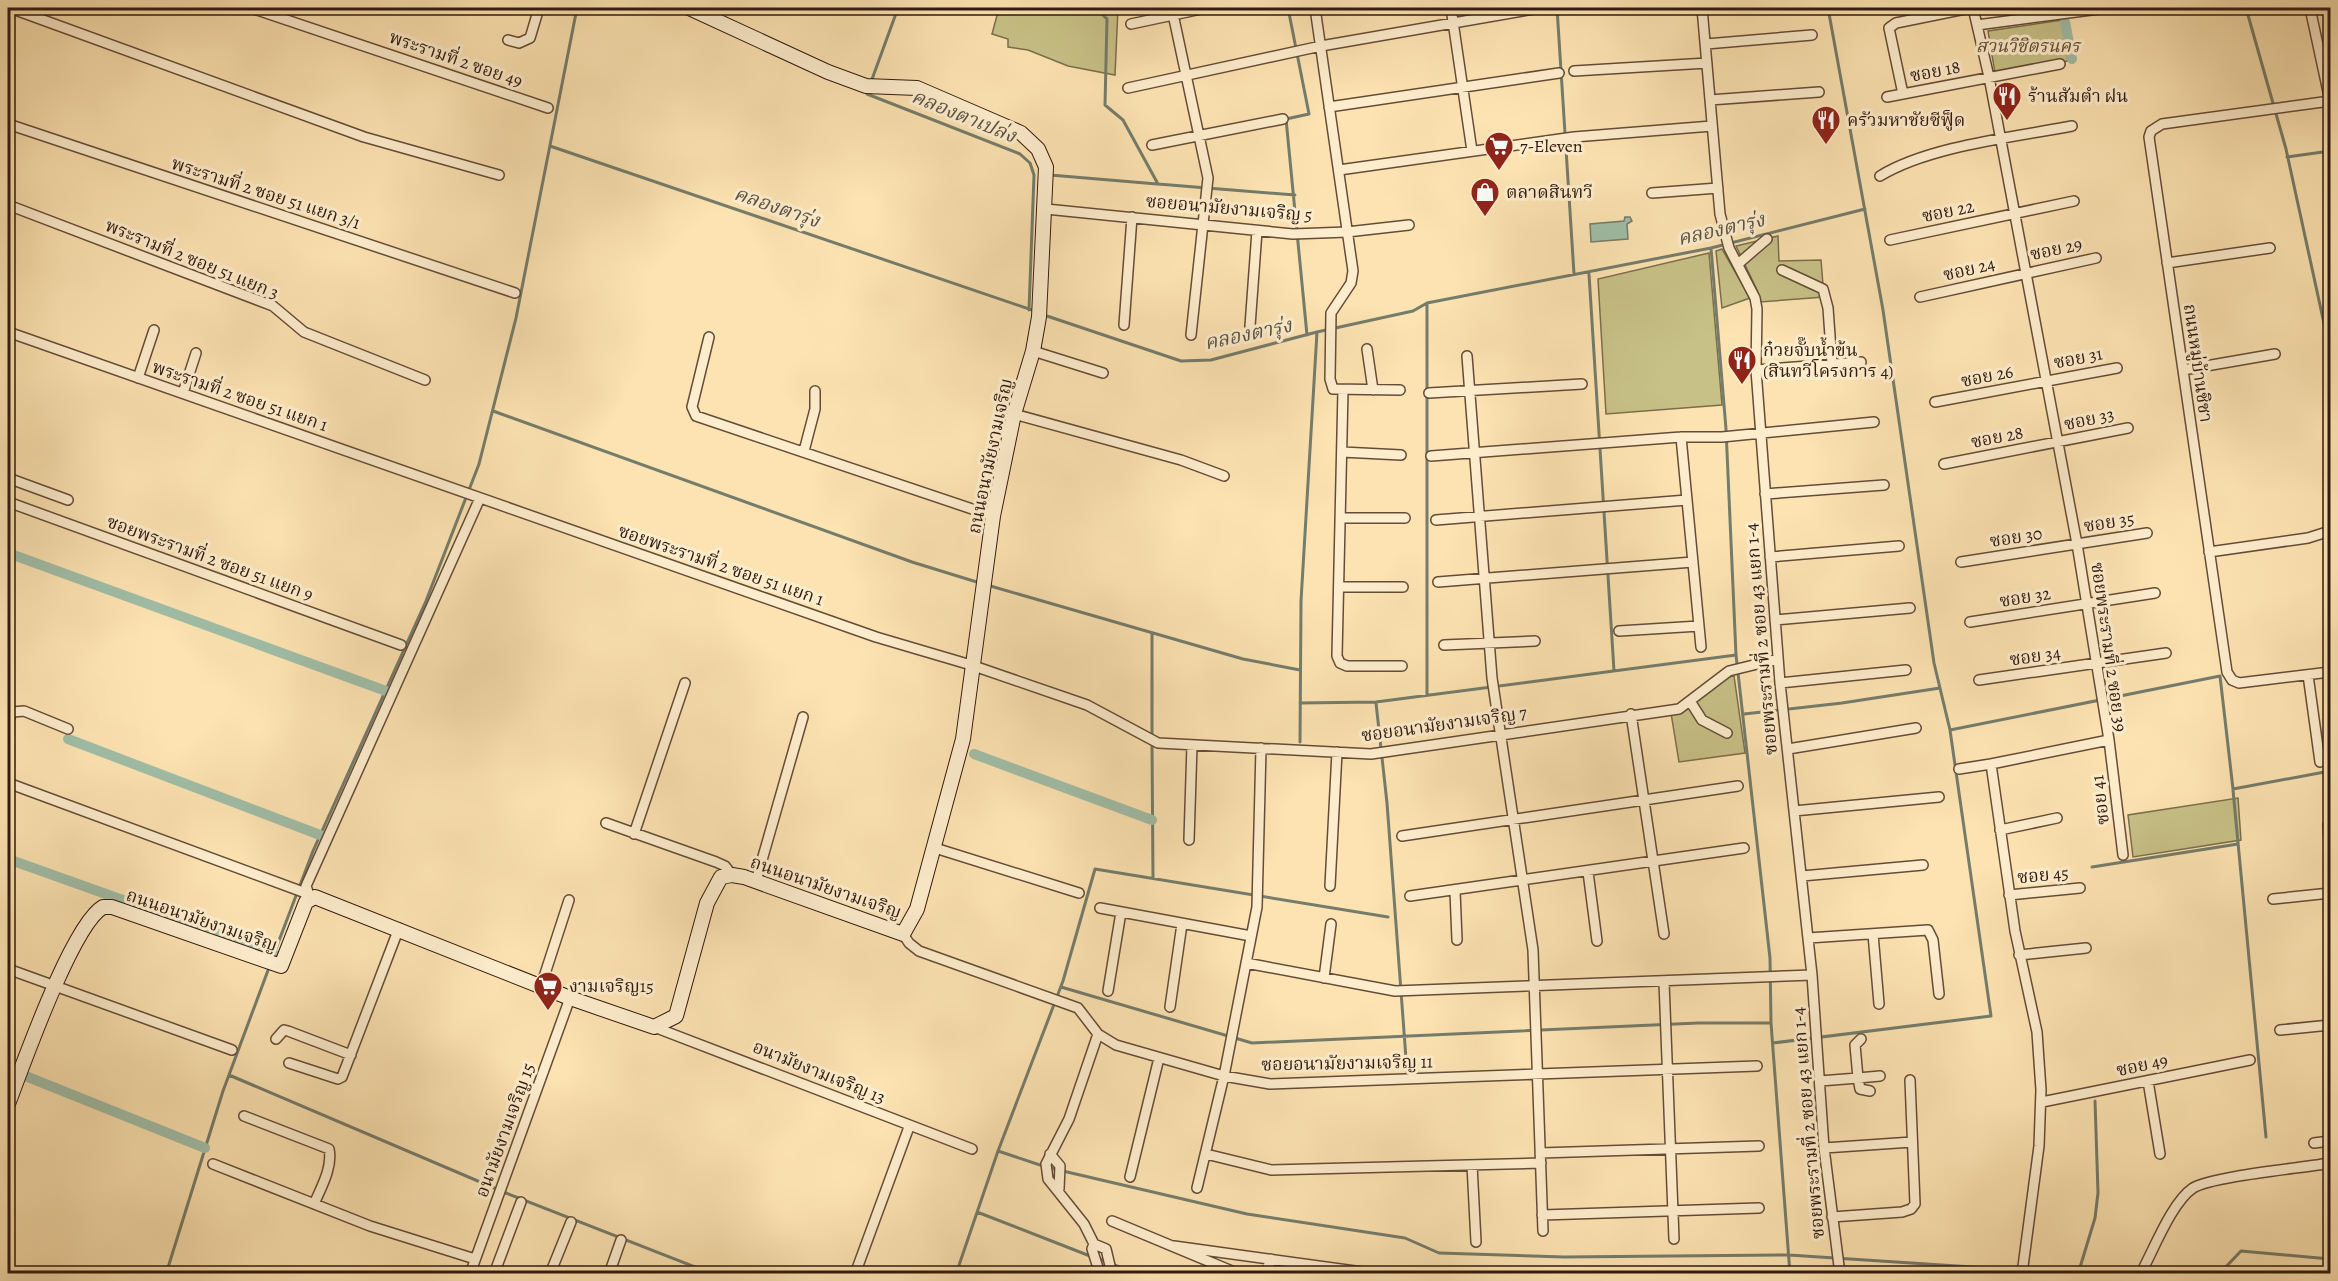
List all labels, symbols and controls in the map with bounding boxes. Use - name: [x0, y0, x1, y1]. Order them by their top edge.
- street label: พระรามที่ 2 ซอย 49: [386, 23, 527, 93]
- park label: สวนวิชิตรนคร: [1976, 34, 2082, 58]
- street label: ซอย 18: [1908, 54, 1962, 88]
- restaurant icon: ร้านสัมตำ ฝน: [1991, 80, 2023, 122]
- water label: คลองตาเปล่ง: [908, 83, 1021, 150]
- place label: ร้านสัมตำ ฝน: [2028, 84, 2128, 108]
- restaurant icon: ครัวมหาชัยซีฟู็ด: [1810, 104, 1842, 146]
- place label: ครัวมหาชัยซีฟู็ด: [1847, 108, 1965, 132]
- supermarket icon: 7-Eleven: [1483, 130, 1515, 172]
- place label: 7-Eleven: [1520, 134, 1583, 158]
- street label: พระรามที่ 2 ซอย 51 แยก 3/1: [168, 149, 364, 235]
- shop icon: ตลาดสินทวี: [1469, 176, 1501, 218]
- water label: คลองตารุ่ง: [731, 180, 824, 235]
- place label: ตลาดสินทวี: [1506, 180, 1593, 204]
- street label: ซอยอนามัยงามเจริญ 5: [1145, 189, 1313, 227]
- street label: ซอย 22: [1920, 194, 1977, 228]
- water label: คลองตารุ่ง: [1675, 206, 1768, 252]
- street label: พระรามที่ 2 ซอย 51 แยก 3: [102, 211, 283, 305]
- street label: ซอย 29: [2028, 232, 2084, 266]
- street label: ซอย 24: [1941, 251, 1997, 287]
- street label: ถนนหมู่บ้านชิชา: [2178, 302, 2218, 424]
- water label: คลองตารุ่ง: [1202, 311, 1295, 356]
- place label: ก๋วยจั๊บน้ำข้น (สินทวีโครงการ 4): [1763, 336, 1893, 383]
- street label: ซอย 31: [2051, 342, 2105, 374]
- restaurant icon: ก๋วยจั๊บน้ำข้น (สินทวีโครงการ 4): [1726, 344, 1758, 386]
- street label: พระรามที่ 2 ซอย 51 แยก 1: [149, 353, 331, 437]
- street label: ซอย 26: [1959, 359, 2015, 393]
- street label: ถนนอนามัยงามเจริญ: [962, 376, 1018, 536]
- street label: ซอย 33: [2062, 402, 2116, 436]
- street label: ซอย 28: [1969, 420, 2025, 454]
- street label: ซอย 35: [2082, 506, 2136, 538]
- street label: ซอยพระรามที่ 2 ซอย 51 แยก 9: [103, 508, 317, 607]
- street label: ซอยพระรามที่ 2 ซอย 51 แยก 1: [615, 517, 828, 612]
- street label: ซอย 30: [1988, 521, 2044, 553]
- street label: ซอยพระรามที่ 2 ซอย 43 แยก 1-4: [1737, 522, 1783, 756]
- street label: ซอยพระรามที่ 2 ซอย 39: [2085, 560, 2135, 733]
- street label: ซอย 32: [1998, 581, 2053, 613]
- street label: ซอย 34: [2008, 641, 2062, 671]
- street label: ซอยอนามัยงามเจริญ 7: [1360, 700, 1529, 748]
- street label: ซอย 41: [2085, 774, 2115, 826]
- street label: ถนนอนามัยงามเจริญ: [747, 850, 905, 924]
- street label: ซอย 45: [2016, 861, 2070, 889]
- street label: ถนนอนามัยงามเจริญ: [123, 883, 281, 957]
- supermarket icon: งามเจริญ15: [532, 970, 564, 1012]
- place label: งามเจริญ15: [569, 974, 654, 998]
- street label: ซอยพระรามที่ 2 ซอย 43 แยก 1-4: [1784, 1006, 1830, 1240]
- street label: อนามัยงามเจริญ 13: [749, 1034, 889, 1110]
- street label: ซอย 49: [2114, 1048, 2170, 1082]
- street label: ซอยอนามัยงามเจริญ 11: [1261, 1050, 1433, 1076]
- street label: อนามัยงามเจริญ 15: [470, 1060, 540, 1200]

